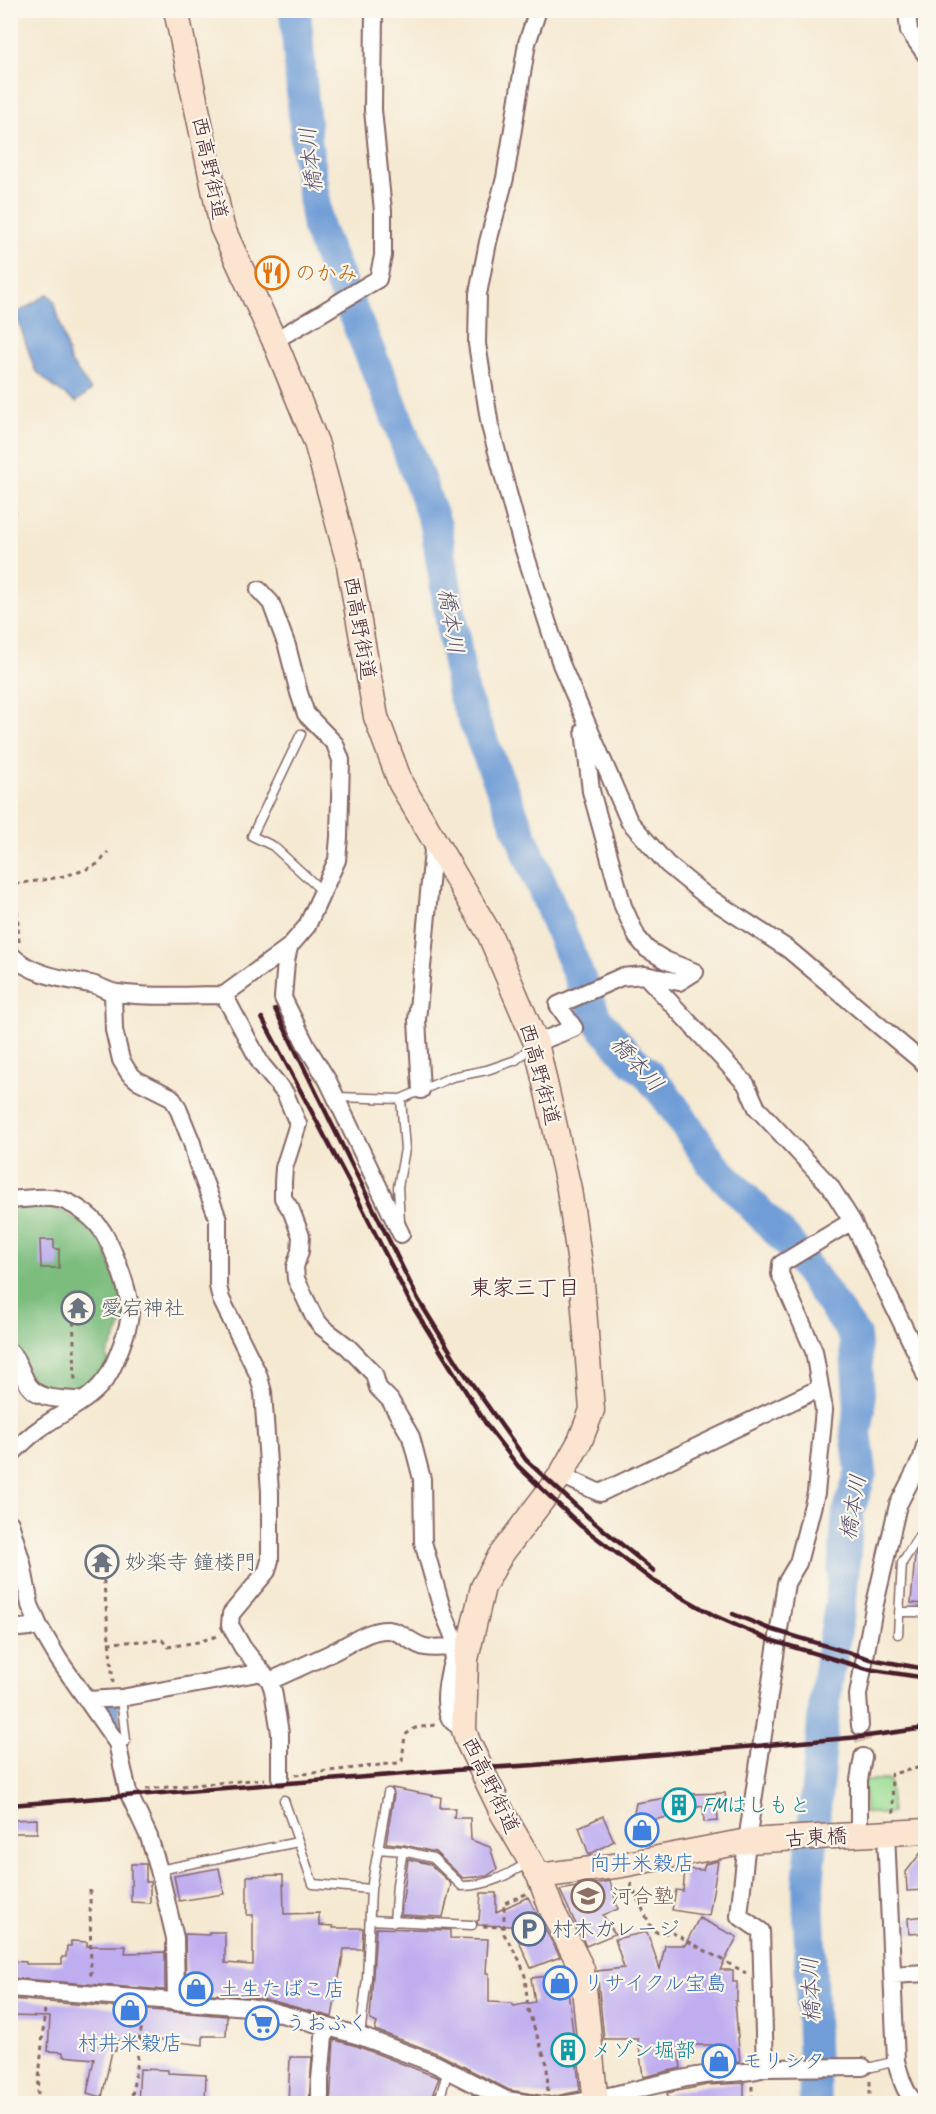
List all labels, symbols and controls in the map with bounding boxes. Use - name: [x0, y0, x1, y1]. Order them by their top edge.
- street label: 西高野街道: [186, 114, 234, 222]
- water label: 橋本川: [294, 126, 328, 194]
- restaurant icon: のかみ: [254, 255, 290, 291]
- place label: のかみ: [295, 260, 358, 286]
- street label: 西高野街道: [338, 574, 382, 682]
- water label: 橋本川: [432, 586, 470, 656]
- street label: 西高野街道: [514, 1020, 566, 1128]
- water label: 橋本川: [605, 1030, 669, 1098]
- district label: 東家三丁目: [470, 1274, 580, 1302]
- temple icon: 愛宕神社: [60, 1290, 96, 1326]
- place label: 愛宕神社: [101, 1295, 185, 1321]
- water label: 橋本川: [833, 1472, 873, 1542]
- temple icon: 妙楽寺 鐘楼門: [84, 1544, 120, 1580]
- place label: 妙楽寺 鐘楼門: [125, 1549, 256, 1575]
- street label: 西高野街道: [456, 1732, 526, 1838]
- building icon: FMはしもと: [661, 1787, 697, 1823]
- place label: FMはしもと: [702, 1792, 810, 1818]
- shop icon: 向井米穀店: [624, 1812, 660, 1848]
- street label: 古東橋: [784, 1822, 848, 1852]
- place label: 向井米穀店: [590, 1850, 695, 1876]
- school or university icon: 河合塾: [570, 1878, 606, 1914]
- place label: 河合塾: [611, 1883, 674, 1909]
- parking icon: 村木ガレージ: [511, 1911, 547, 1947]
- place label: 村木ガレージ: [552, 1916, 679, 1942]
- water label: 橋本川: [796, 1957, 826, 2023]
- shop icon: リサイクル宝島: [542, 1965, 578, 2001]
- place label: リサイクル宝島: [583, 1970, 727, 1996]
- shop icon: 土生たばこ店: [178, 1971, 214, 2007]
- place label: 土生たばこ店: [219, 1976, 345, 2002]
- shop icon: 村井米穀店: [112, 1992, 148, 2028]
- supermarket icon: うおふく: [244, 2005, 280, 2041]
- place label: うおふく: [285, 2010, 369, 2036]
- place label: 村井米穀店: [78, 2030, 183, 2056]
- building icon: メゾン堀部: [550, 2032, 586, 2068]
- place label: メゾン堀部: [591, 2037, 696, 2063]
- shop icon: モリシタ: [701, 2043, 737, 2079]
- place label: モリシタ: [742, 2048, 825, 2074]

